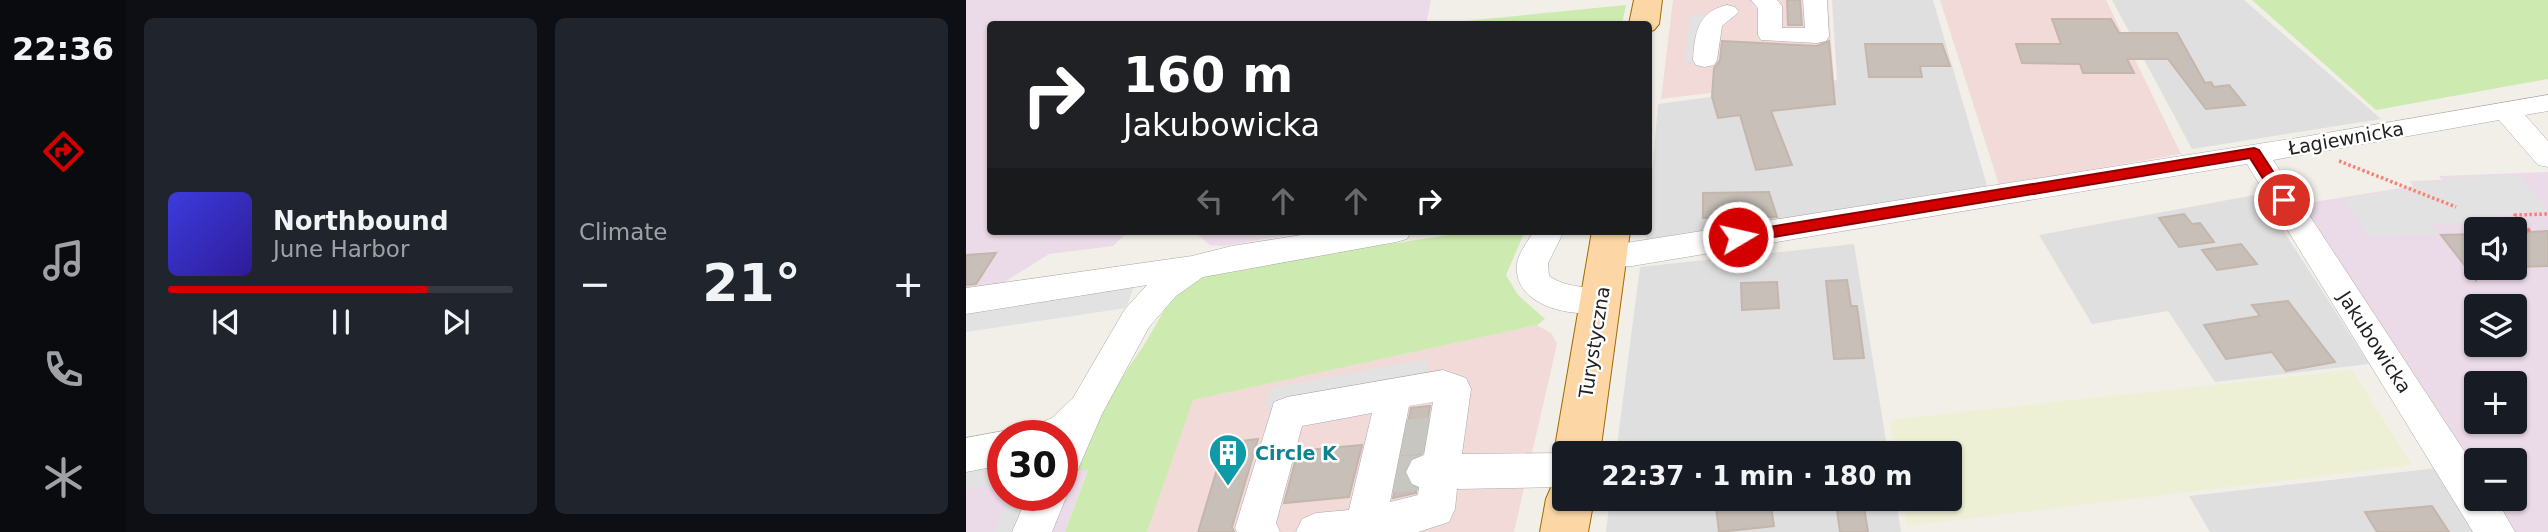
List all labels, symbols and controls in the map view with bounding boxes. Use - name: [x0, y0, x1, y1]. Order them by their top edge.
- text: 22:36: [12, 30, 114, 68]
- text: 160 m: [1123, 47, 1293, 104]
- icon: right: [1008, 49, 1099, 140]
- text: Jakubowicka: [1123, 106, 1320, 144]
- street label: Łagiewnicka: [2286, 117, 2406, 159]
- icon: directions: [39, 127, 88, 176]
- pin: [2254, 170, 2314, 230]
- icon: arrive: [2265, 181, 2303, 219]
- icon: left: [1191, 182, 1229, 220]
- icon: ahead: [1264, 182, 1302, 220]
- icon: ahead: [1337, 182, 1375, 220]
- icon: right: [1410, 182, 1448, 220]
- position arrow: [1701, 200, 1775, 274]
- text: Northbound: [273, 206, 449, 236]
- map controls: [2464, 217, 2527, 511]
- button: sound: [2464, 217, 2527, 280]
- text: Climate: [579, 219, 668, 245]
- icon: music: [39, 236, 88, 285]
- text: June Harbor: [273, 236, 409, 262]
- text: 21°: [702, 253, 801, 313]
- text: −: [579, 262, 611, 306]
- text: +: [892, 262, 924, 306]
- street label: Turystyczna: [1574, 285, 1614, 400]
- street label: Jakubowicka: [2333, 286, 2416, 397]
- button: layers: [2464, 294, 2527, 357]
- icon: previous: [207, 303, 245, 341]
- icon: pause: [322, 303, 360, 341]
- icon: next: [437, 303, 475, 341]
- icon: phone: [39, 345, 88, 394]
- button: +: [2464, 371, 2527, 434]
- speed limit sign: 30: [987, 420, 1078, 511]
- building icon: Circle K: [1207, 432, 1249, 487]
- place label: Circle K: [1255, 442, 1338, 464]
- button: −: [2464, 448, 2527, 511]
- icon: climate: [39, 453, 88, 502]
- text: 22:37 · 1 min · 180 m: [1602, 461, 1912, 491]

